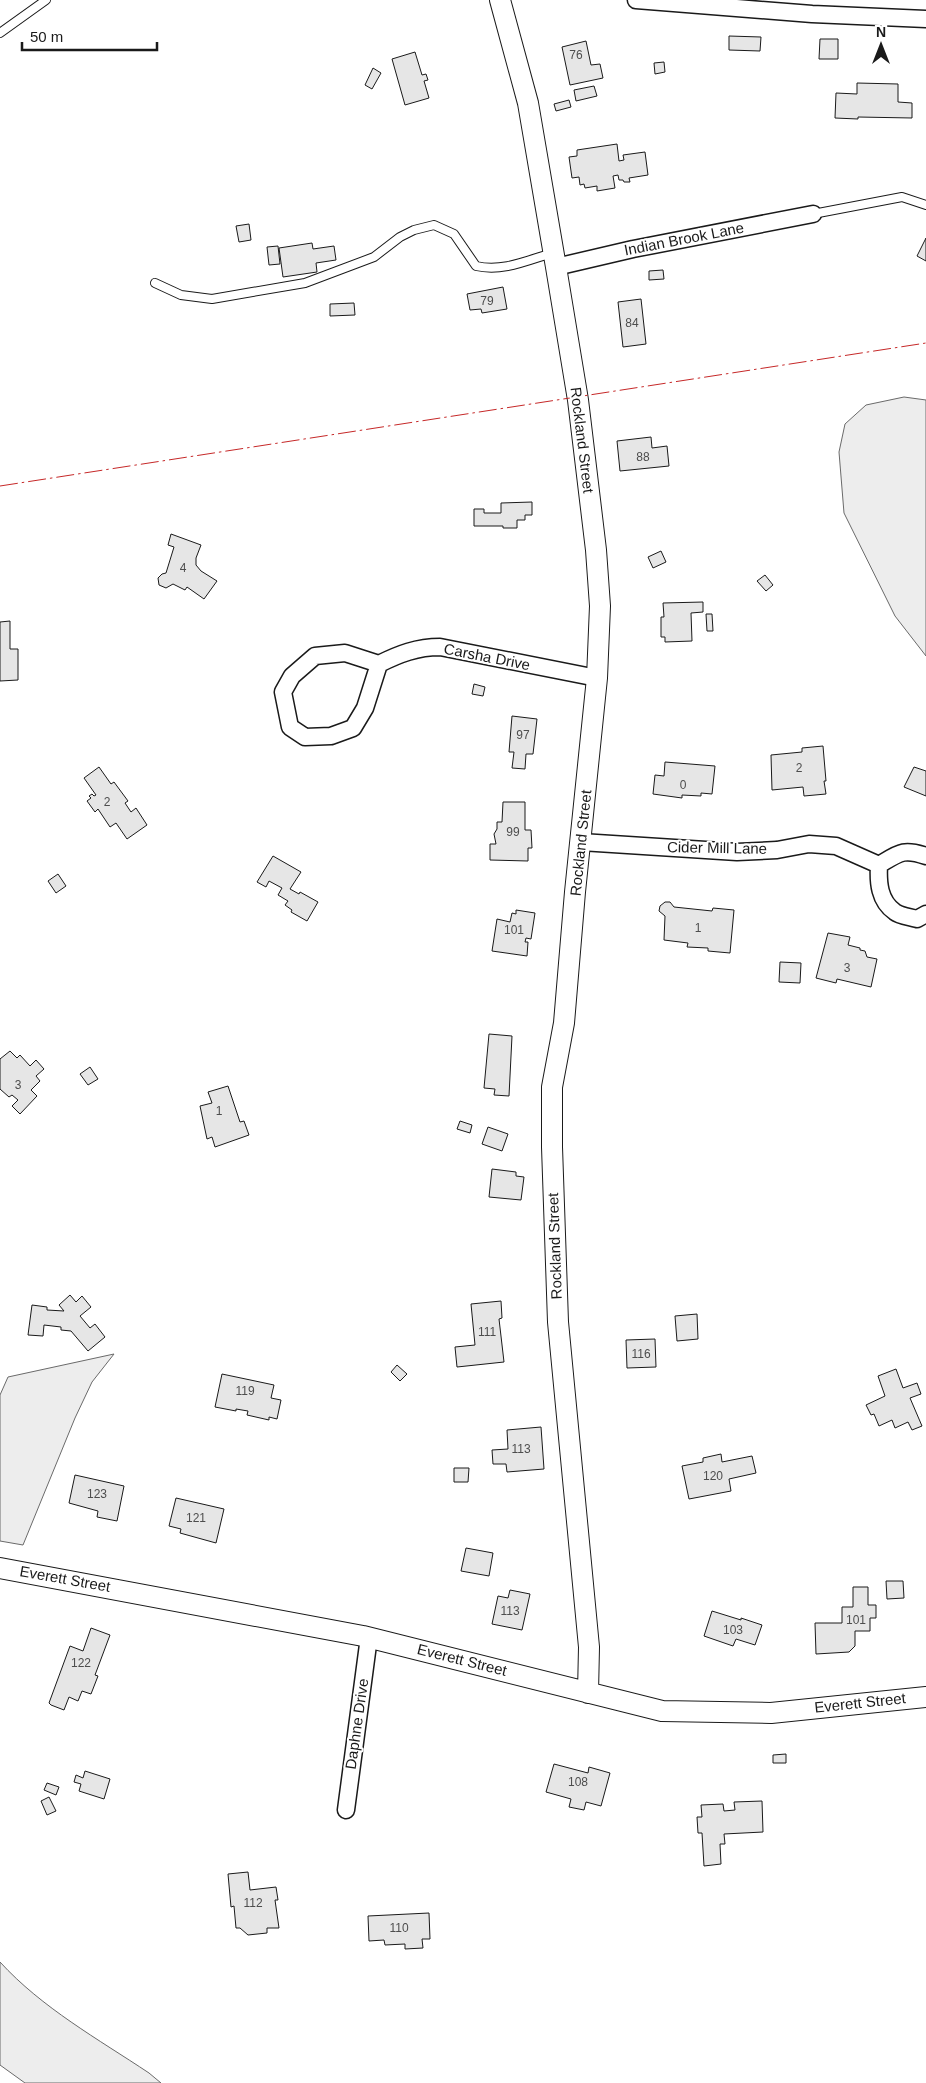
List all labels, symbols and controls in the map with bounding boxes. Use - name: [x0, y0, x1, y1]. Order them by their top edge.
- scale bar: [22, 20, 158, 52]
- north arrow: [856, 20, 906, 70]
- text: N: [876, 24, 886, 40]
- text: 50 m: [30, 28, 63, 45]
- house number: 76: [569, 48, 583, 62]
- street label: Indian Brook Lane: [623, 219, 745, 258]
- house number: 79: [480, 294, 494, 308]
- house number: 84: [625, 316, 639, 330]
- street label: Rockland Street: [568, 386, 598, 495]
- house number: 88: [636, 450, 650, 464]
- house number: 4: [180, 561, 187, 575]
- street label: Carsha Drive: [443, 640, 532, 673]
- house number: 97: [516, 728, 530, 742]
- house number: 2: [796, 761, 803, 775]
- house number: 0: [680, 778, 687, 792]
- street label: Rockland Street: [566, 788, 595, 897]
- house number: 2: [104, 795, 111, 809]
- house number: 99: [506, 825, 520, 839]
- street label: Cider Mill Lane: [667, 838, 767, 857]
- house number: 1: [695, 921, 702, 935]
- house number: 101: [504, 923, 524, 937]
- house number: 3: [844, 961, 851, 975]
- house number: 3: [15, 1078, 22, 1092]
- house number: 1: [216, 1104, 223, 1118]
- street label: Rockland Street: [544, 1192, 565, 1300]
- house number: 111: [478, 1325, 496, 1339]
- house number: 116: [631, 1347, 651, 1361]
- house number: 119: [235, 1384, 255, 1398]
- house number: 113: [511, 1442, 531, 1456]
- house number: 120: [703, 1469, 723, 1483]
- house number: 123: [87, 1487, 107, 1501]
- house number: 121: [186, 1511, 206, 1525]
- street label: Everett Street: [18, 1562, 113, 1595]
- house number: 113: [500, 1604, 520, 1618]
- house number: 101: [846, 1613, 866, 1627]
- house number: 103: [723, 1623, 743, 1637]
- street label: Everett Street: [416, 1640, 509, 1679]
- house number: 122: [71, 1656, 91, 1670]
- street label: Daphne Drive: [342, 1677, 371, 1771]
- street label: Everett Street: [813, 1689, 907, 1716]
- house number: 108: [568, 1775, 588, 1789]
- house number: 112: [243, 1896, 263, 1910]
- house number: 110: [389, 1921, 409, 1935]

